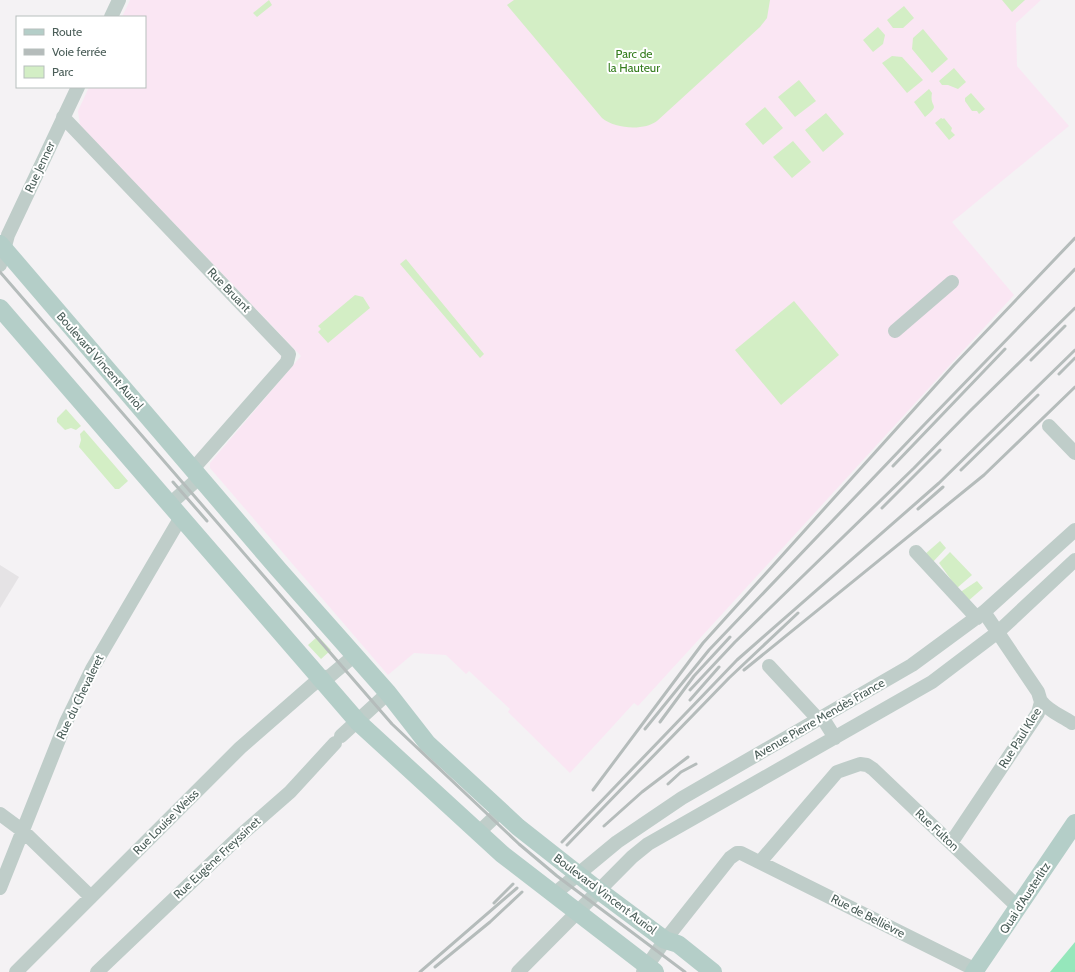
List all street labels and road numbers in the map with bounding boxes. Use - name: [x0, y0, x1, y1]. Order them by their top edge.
- street label: Rue Jenner: [21, 139, 58, 195]
- street label: Rue Bruant: [205, 264, 254, 315]
- street label: Boulevard Vincent Auriol: [54, 309, 147, 413]
- street label: Rue du Chevaleret: [53, 652, 107, 742]
- street label: Avenue Pierre Mendès France: [751, 675, 887, 762]
- street label: Rue Paul Klee: [995, 705, 1044, 771]
- street label: Rue Louise Weiss: [130, 786, 202, 858]
- street label: Rue Fulton: [912, 806, 963, 854]
- street label: Rue Eugène Freyssinet: [170, 813, 263, 902]
- street label: Boulevard Vincent Auriol: [551, 850, 660, 937]
- street label: Quai d'Austerlitz: [996, 859, 1053, 936]
- street label: Rue de Bellièvre: [829, 890, 908, 941]

